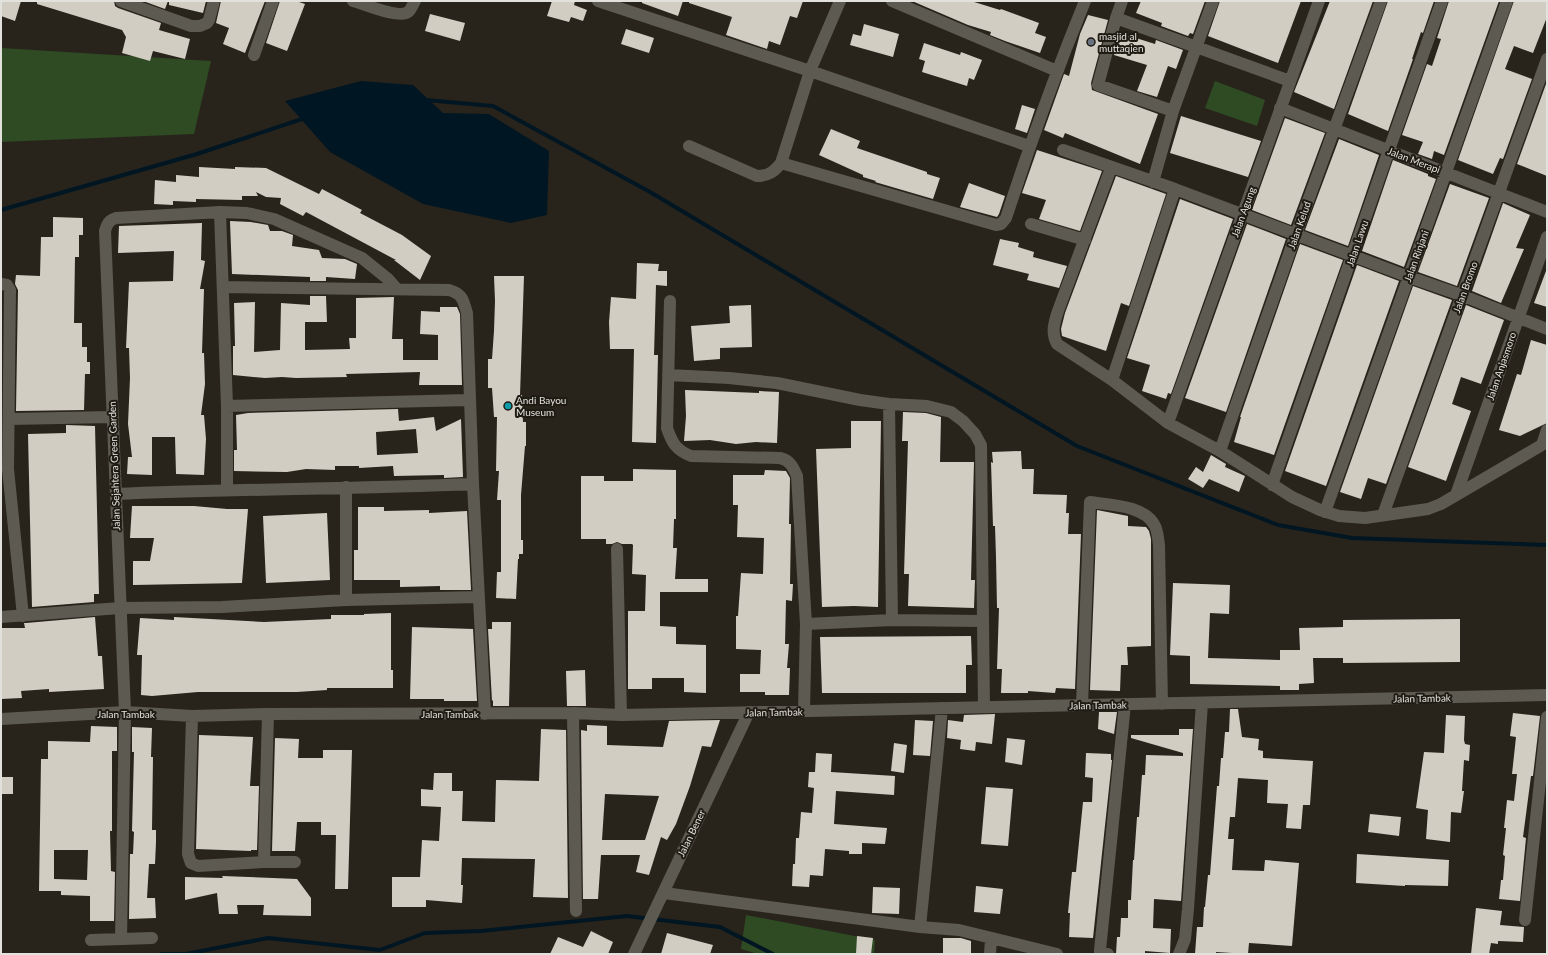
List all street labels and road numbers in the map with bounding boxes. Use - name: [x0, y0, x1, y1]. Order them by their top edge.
- street label: Jalan Merapi: [1386, 144, 1442, 176]
- street label: Jalan Agung: [1228, 185, 1258, 239]
- street label: Jalan Kelud: [1285, 200, 1313, 250]
- street label: Jalan Lawu: [1344, 218, 1370, 268]
- street label: Jalan Rinjani: [1401, 229, 1431, 283]
- street label: Jalan Bromo: [1450, 259, 1480, 314]
- street label: Jalan Anjasmoro: [1484, 330, 1518, 402]
- street label: Jalan Sejahtera Green Garden: [106, 401, 122, 531]
- street label: Jalan Tambak: [1393, 691, 1452, 705]
- street label: Jalan Tambak: [1069, 698, 1128, 712]
- street label: Jalan Tambak: [745, 705, 804, 719]
- street label: Jalan Tambak: [97, 708, 156, 720]
- street label: Jalan Tambak: [421, 708, 480, 720]
- street label: Jalan Bener: [675, 807, 708, 858]

